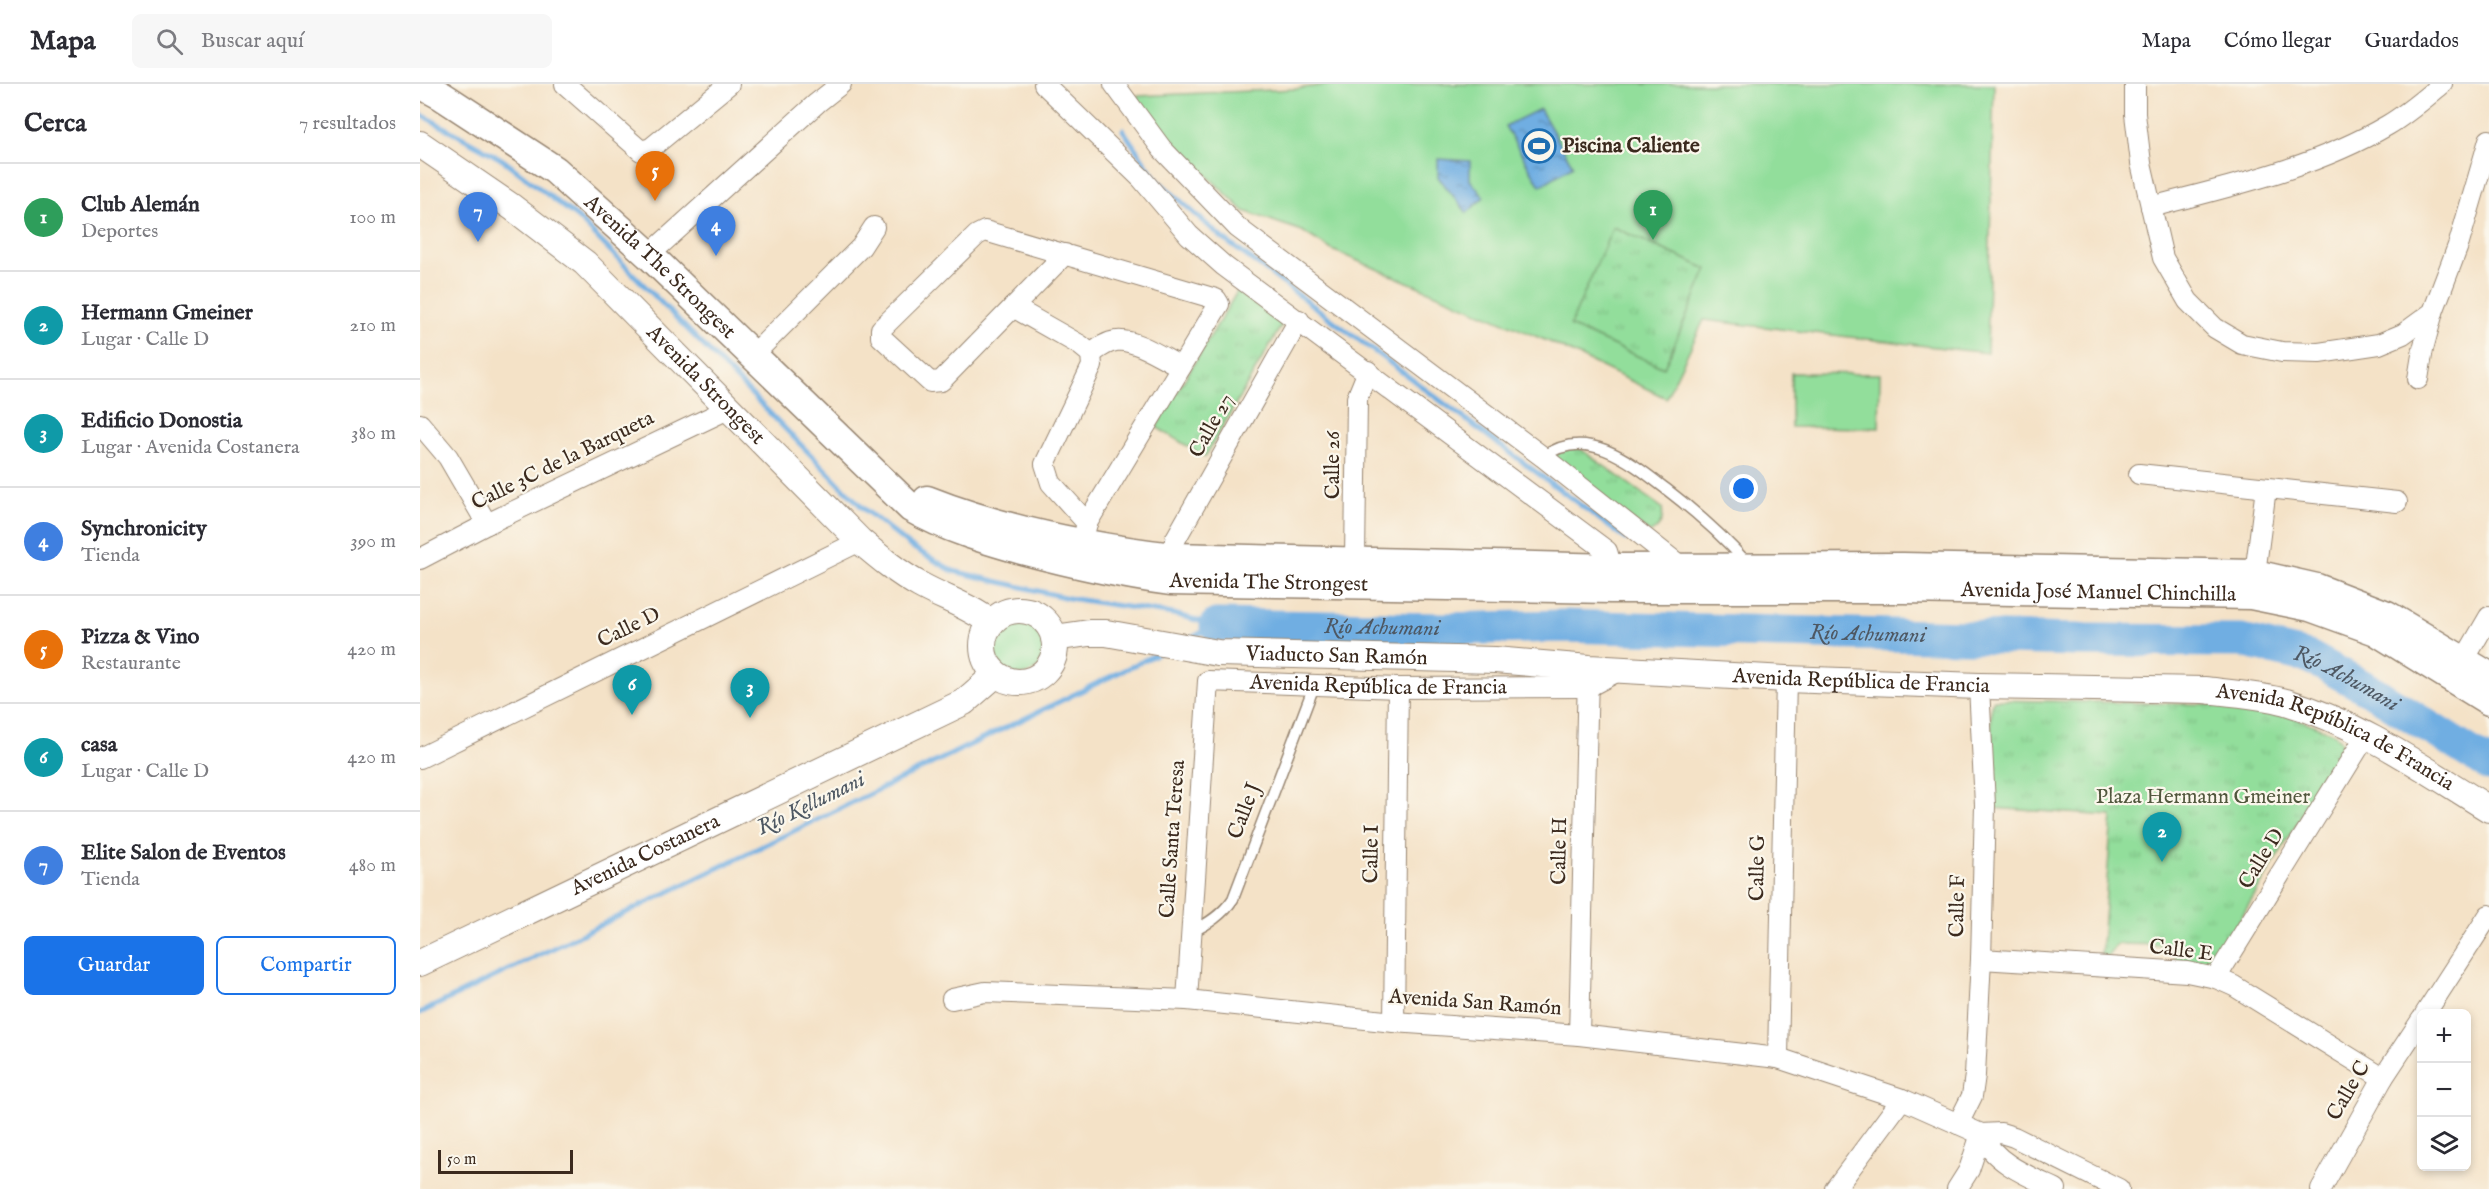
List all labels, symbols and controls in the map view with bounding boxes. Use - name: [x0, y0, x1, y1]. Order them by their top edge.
- search box: [132, 14, 552, 68]
- text: Mapa: [30, 24, 96, 59]
- icon: search: [153, 25, 186, 58]
- text: Buscar aquí: [201, 27, 304, 55]
- text: Mapa: [2142, 28, 2191, 55]
- text: Cómo llegar: [2224, 28, 2331, 55]
- text: Guardados: [2364, 28, 2459, 55]
- text: Cerca: [24, 107, 86, 140]
- text: 7 resultados: [299, 111, 396, 136]
- sports icon: Piscina Caliente: [1521, 128, 1557, 164]
- place label: Piscina Caliente: [1562, 133, 1700, 160]
- pin: 5: [636, 152, 674, 201]
- street label: Avenida The Strongest: [577, 188, 741, 345]
- pin: 1: [1634, 190, 1672, 240]
- text: Club Alemán: [81, 191, 200, 219]
- pin: 7: [458, 192, 498, 242]
- text: 1: [40, 205, 47, 230]
- text: 100 m: [349, 205, 396, 230]
- pin: 4: [696, 206, 736, 256]
- text: Deportes: [81, 219, 158, 244]
- text: Hermann Gmeiner: [81, 299, 253, 327]
- text: 2: [39, 313, 48, 338]
- text: 210 m: [350, 313, 396, 338]
- street label: Avenida Strongest: [640, 319, 771, 451]
- text: Lugar · Calle D: [81, 327, 209, 352]
- street label: Calle 27: [1183, 389, 1241, 463]
- street label: Calle 3C de la Barqueta: [467, 405, 660, 517]
- text: Edificio Donostia: [81, 407, 242, 435]
- text: 3: [40, 421, 47, 446]
- text: 380 m: [351, 421, 396, 446]
- street label: Calle 26: [1320, 430, 1347, 499]
- text: Lugar · Avenida Costanera: [81, 435, 300, 460]
- your location: [1729, 474, 1758, 503]
- text: Synchronicity: [81, 515, 207, 543]
- text: 4: [39, 529, 48, 554]
- text: 390 m: [350, 529, 396, 554]
- text: Tienda: [81, 543, 140, 568]
- street label: Avenida The Strongest: [1168, 567, 1368, 598]
- street label: Avenida José Manuel Chinchilla: [1960, 576, 2237, 608]
- street label: Calle D: [593, 601, 665, 655]
- water label: Río Achumani: [1324, 613, 1442, 643]
- water label: Río Achumani: [1809, 619, 1928, 650]
- text: Pizza & Vino: [81, 623, 199, 651]
- text: 5: [40, 637, 47, 662]
- text: 420 m: [347, 637, 396, 662]
- street label: Viaducto San Ramón: [1245, 640, 1428, 672]
- water label: Río Achumani: [2291, 640, 2406, 719]
- text: Restaurante: [81, 651, 181, 676]
- street label: Avenida República de Francia: [1731, 662, 1991, 700]
- pin: 6: [612, 666, 652, 715]
- pin: 3: [730, 668, 770, 718]
- street label: Avenida República de Francia: [1248, 669, 1508, 702]
- street label: Avenida República de Francia: [2214, 678, 2460, 798]
- text: casa: [81, 731, 117, 759]
- text: 6: [39, 745, 48, 770]
- text: 420 m: [347, 745, 396, 770]
- street label: Calle Santa Teresa: [1154, 758, 1192, 919]
- text: Lugar · Calle D: [81, 759, 209, 784]
- water label: Río Kellumani: [752, 765, 871, 842]
- street label: Calle J: [1222, 779, 1268, 843]
- park label: Plaza Hermann Gmeiner: [2096, 784, 2310, 811]
- street label: Avenida Costanera: [566, 807, 725, 902]
- pin: 2: [2142, 812, 2182, 862]
- street label: Calle H: [1546, 817, 1574, 885]
- street label: Calle I: [1358, 824, 1386, 884]
- street label: Calle D: [2233, 824, 2291, 894]
- street label: Calle G: [1744, 834, 1772, 901]
- text: Elite Salon de Eventos: [81, 839, 286, 867]
- text: 7: [39, 853, 48, 878]
- text: 480 m: [349, 853, 396, 878]
- text: Tienda: [81, 867, 140, 892]
- street label: Calle F: [1944, 874, 1972, 938]
- street label: Calle E: [2147, 934, 2215, 968]
- button: Guardar: [24, 936, 204, 995]
- button: Compartir: [216, 936, 396, 995]
- street label: Avenida San Ramón: [1387, 983, 1562, 1023]
- map controls: [2417, 1009, 2471, 1171]
- button: +: [2417, 1009, 2471, 1063]
- street label: Calle C: [2321, 1056, 2377, 1126]
- button: −: [2417, 1063, 2471, 1117]
- button: layers: [2417, 1117, 2471, 1171]
- scale bar: [438, 1147, 573, 1174]
- text: 50 m: [447, 1150, 476, 1170]

